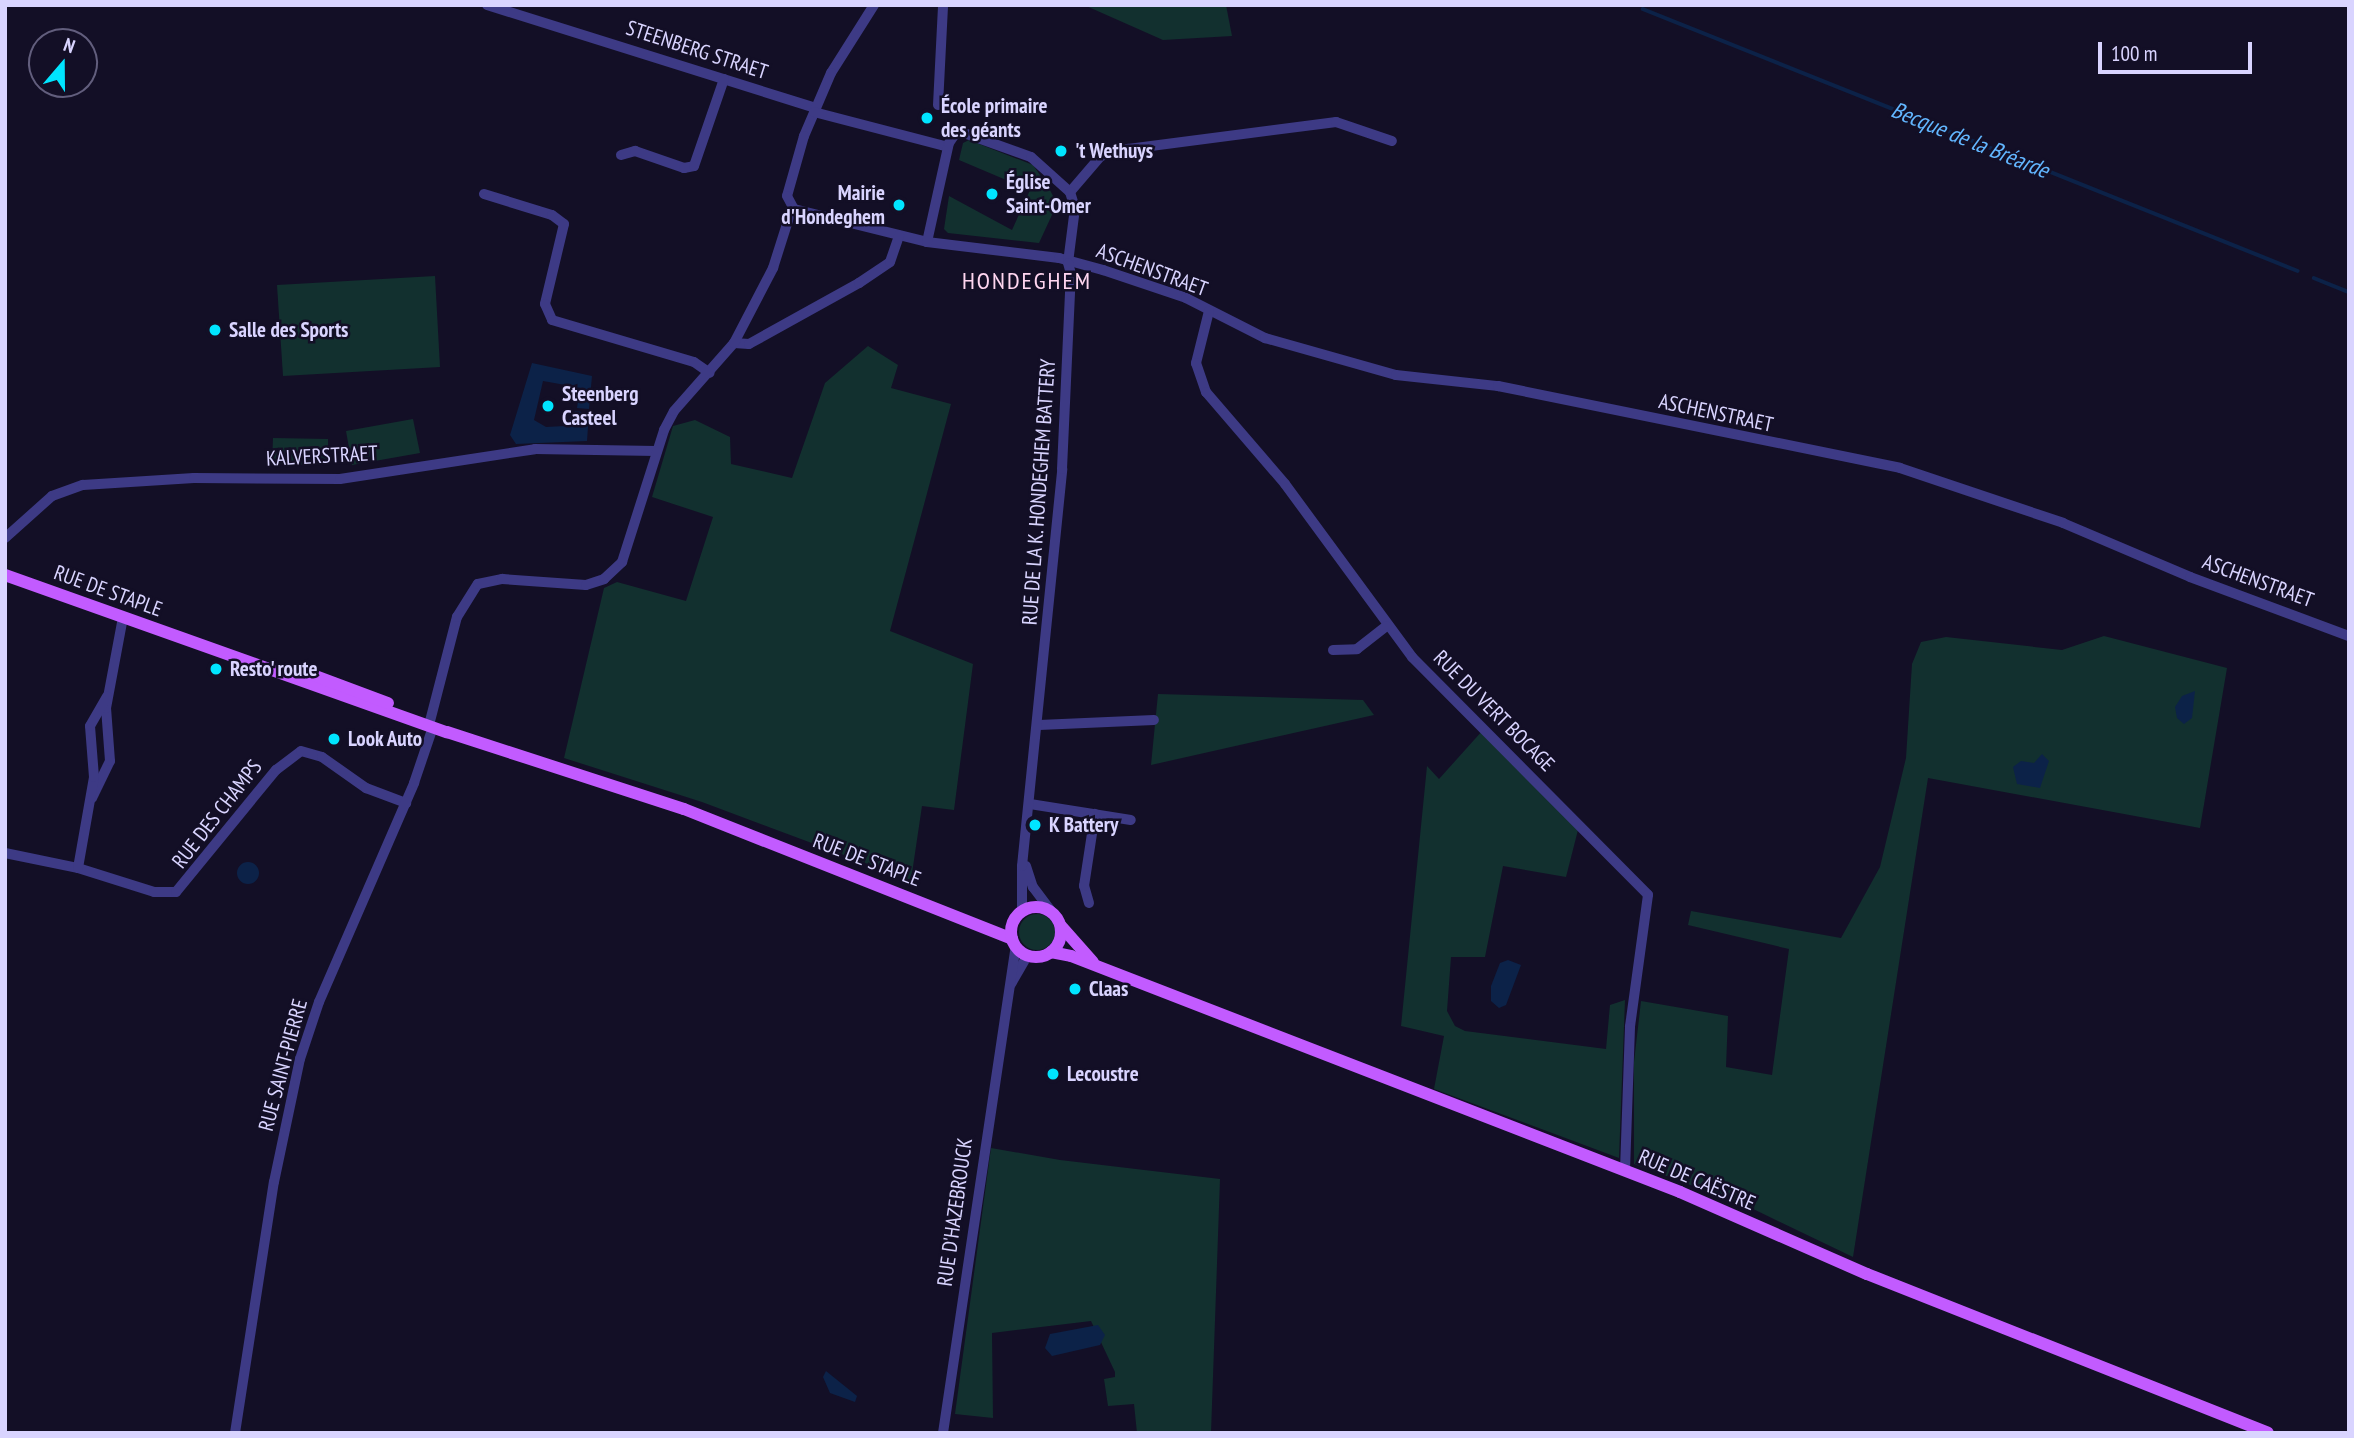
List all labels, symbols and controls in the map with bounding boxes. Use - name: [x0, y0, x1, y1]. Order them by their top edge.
- street label: STEENBERG STRAET: [623, 15, 771, 85]
- north arrow: [28, 28, 98, 98]
- scale bar: [2102, 28, 2256, 72]
- text: N: [61, 32, 78, 58]
- text: 100 m: [2111, 40, 2157, 67]
- place label: École primaire des géants: [941, 93, 1048, 143]
- water label: Becque de la Bréarde: [1887, 96, 2053, 184]
- marker: École primaire des géants: [919, 110, 935, 126]
- place label: 't Wethuys: [1075, 138, 1154, 164]
- marker: 't Wethuys: [1053, 143, 1069, 159]
- place label: Église Saint-Omer: [1006, 169, 1091, 219]
- place label: Mairie d'Hondeghem: [781, 180, 885, 230]
- marker: Église Saint-Omer: [984, 186, 1000, 202]
- marker: Mairie d'Hondeghem: [891, 197, 907, 213]
- street label: ASCHENSTRAET: [1093, 238, 1211, 302]
- district label: HONDEGHEM: [963, 267, 1091, 295]
- place label: Salle des Sports: [229, 317, 348, 343]
- marker: Salle des Sports: [207, 322, 223, 338]
- street label: RUE DE LA K. HONDEGHEM BATTERY: [1017, 357, 1061, 627]
- place label: Steenberg Casteel: [562, 381, 638, 431]
- street label: ASCHENSTRAET: [1656, 389, 1776, 437]
- marker: Steenberg Casteel: [540, 398, 556, 414]
- street label: KALVERSTRAET: [266, 440, 378, 472]
- street label: ASCHENSTRAET: [2199, 549, 2317, 613]
- street label: RUE DE STAPLE: [50, 560, 166, 622]
- street label: RUE DU VERT BOCAGE: [1428, 645, 1560, 777]
- place label: Resto' route: [230, 656, 319, 682]
- marker: Resto' route: [208, 661, 224, 677]
- place label: Look Auto: [348, 726, 423, 752]
- marker: Look Auto: [326, 731, 342, 747]
- street label: RUE DES CHAMPS: [167, 755, 267, 873]
- place label: K Battery: [1049, 812, 1119, 838]
- marker: K Battery: [1027, 817, 1043, 833]
- street label: RUE DE STAPLE: [810, 828, 924, 892]
- place label: Claas: [1089, 976, 1128, 1002]
- marker: Claas: [1067, 981, 1083, 997]
- street label: RUE SAINT-PIERRE: [253, 996, 313, 1134]
- place label: Lecoustre: [1067, 1061, 1139, 1087]
- marker: Lecoustre: [1045, 1066, 1061, 1082]
- street label: RUE D'HAZEBROUCK: [932, 1136, 978, 1288]
- street label: RUE DE CAËSTRE: [1635, 1144, 1759, 1216]

